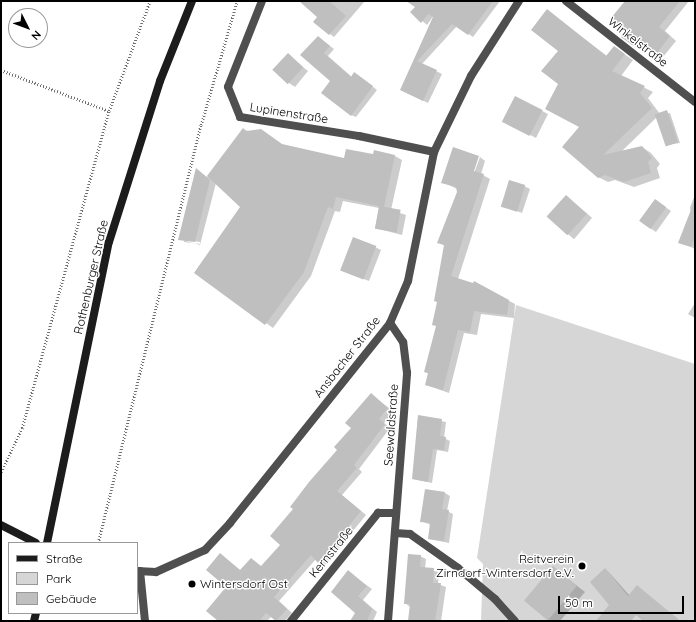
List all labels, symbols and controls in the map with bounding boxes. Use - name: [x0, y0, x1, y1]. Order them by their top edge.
- north arrow: [8, 8, 48, 48]
- street label: Winkelstraße: [605, 14, 671, 70]
- text: N: [28, 28, 44, 43]
- street label: Lupinenstraße: [249, 100, 329, 126]
- street label: Rothenburger Straße: [71, 218, 111, 336]
- street label: Ansbacher Straße: [311, 313, 383, 401]
- street label: Seewaldstraße: [381, 384, 401, 466]
- street label: Kernstraße: [306, 524, 356, 580]
- legend: [8, 542, 138, 614]
- text: Straße: [46, 551, 83, 566]
- place label: Reitverein Zirndorf-Wintersdorf e.V.: [436, 552, 574, 580]
- marker: Reitverein Zirndorf-Wintersdorf e.V.: [577, 561, 587, 571]
- text: Park: [46, 571, 71, 586]
- place label: Wintersdorf Ost: [200, 577, 288, 591]
- marker: Wintersdorf Ost: [187, 579, 197, 589]
- scale bar: [560, 588, 686, 614]
- text: Gebäude: [46, 591, 96, 606]
- text: 50 m: [565, 595, 593, 610]

